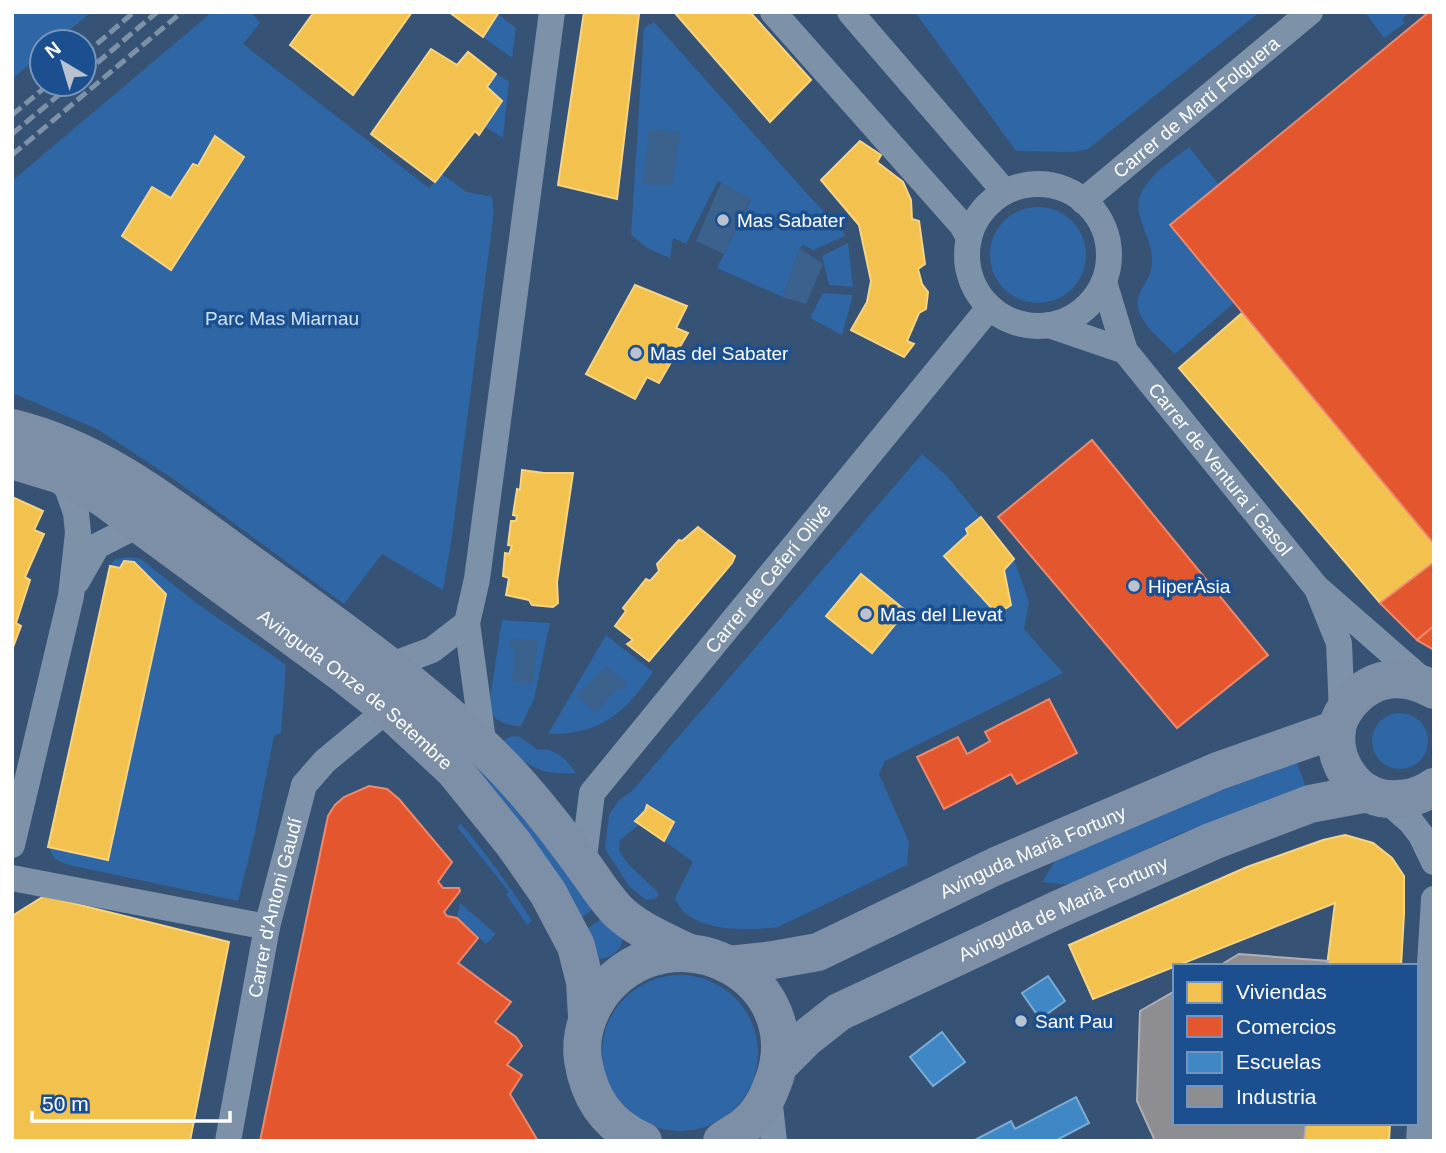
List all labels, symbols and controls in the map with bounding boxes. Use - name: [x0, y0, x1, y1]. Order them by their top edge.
- north arrow: [28, 28, 98, 98]
- street label: Carrer de Martí Folguera: [1109, 32, 1284, 182]
- text: N: [41, 37, 65, 62]
- place label: Mas Sabater: [737, 210, 845, 231]
- marker: Mas Sabater: [715, 212, 731, 228]
- park label: Parc Mas Miarnau: [205, 308, 359, 329]
- place label: Mas del Sabater: [650, 343, 789, 364]
- marker: Mas del Sabater: [628, 345, 644, 361]
- street label: Carrer de Ventura i Gasol: [1144, 379, 1296, 560]
- street label: Carrer de Ceferí Olivé: [701, 500, 835, 657]
- place label: HiperÀsia: [1148, 576, 1231, 597]
- marker: HiperÀsia: [1126, 578, 1142, 594]
- place label: Mas del Llevat: [880, 604, 1003, 625]
- street label: Avinguda Onze de Setembre: [254, 605, 457, 774]
- marker: Mas del Llevat: [858, 606, 874, 622]
- street label: Avinguda Marià Fortuny: [936, 801, 1130, 903]
- street label: Carrer d'Antoni Gaudí: [244, 815, 306, 1000]
- street label: Avinguda de Marià Fortuny: [955, 852, 1172, 966]
- legend: [1173, 964, 1418, 1125]
- text: Viviendas: [1236, 980, 1327, 1003]
- place label: Sant Pau: [1035, 1011, 1113, 1032]
- marker: Sant Pau: [1013, 1013, 1029, 1029]
- text: Comercios: [1236, 1015, 1336, 1038]
- text: Escuelas: [1236, 1050, 1321, 1073]
- scale bar: [32, 1080, 229, 1124]
- text: Industria: [1236, 1085, 1317, 1108]
- text: 50 m: [42, 1092, 89, 1115]

